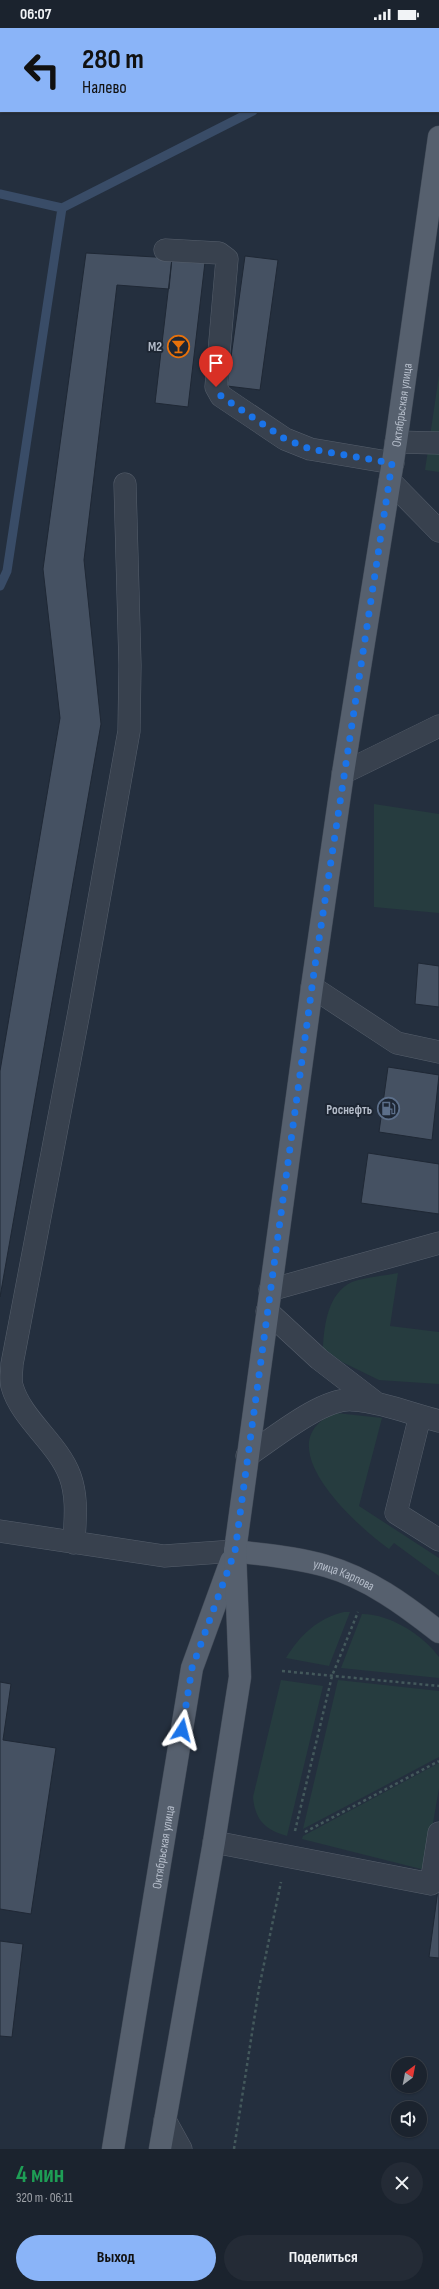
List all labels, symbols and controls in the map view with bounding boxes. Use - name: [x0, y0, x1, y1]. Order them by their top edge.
- text: 06:07: [20, 5, 51, 24]
- text: 280 m: [82, 43, 144, 76]
- icon: left: [16, 44, 68, 96]
- text: Налево: [82, 77, 127, 98]
- bar icon: М2: [165, 333, 191, 359]
- place label: М2: [148, 339, 162, 355]
- pin: [199, 346, 233, 387]
- icon: arrive: [205, 352, 227, 374]
- street label: Октябрьская улица: [388, 362, 416, 448]
- fuel station icon: Роснефть: [375, 1096, 401, 1122]
- place label: Роснефть: [326, 1102, 372, 1118]
- street label: улица Карпова: [312, 1556, 377, 1594]
- position arrow: [161, 1709, 203, 1751]
- street label: Октябрьская улица: [149, 1804, 178, 1890]
- north arrow: [391, 2057, 427, 2093]
- map controls: [391, 2057, 427, 2137]
- button: sound: [391, 2101, 427, 2137]
- text: 4 мин: [16, 2160, 64, 2189]
- button: close: [381, 2162, 423, 2204]
- text: 320 m · 06:11: [16, 2190, 73, 2206]
- button: Выход: [16, 2235, 216, 2281]
- button: Поделиться: [224, 2235, 423, 2281]

